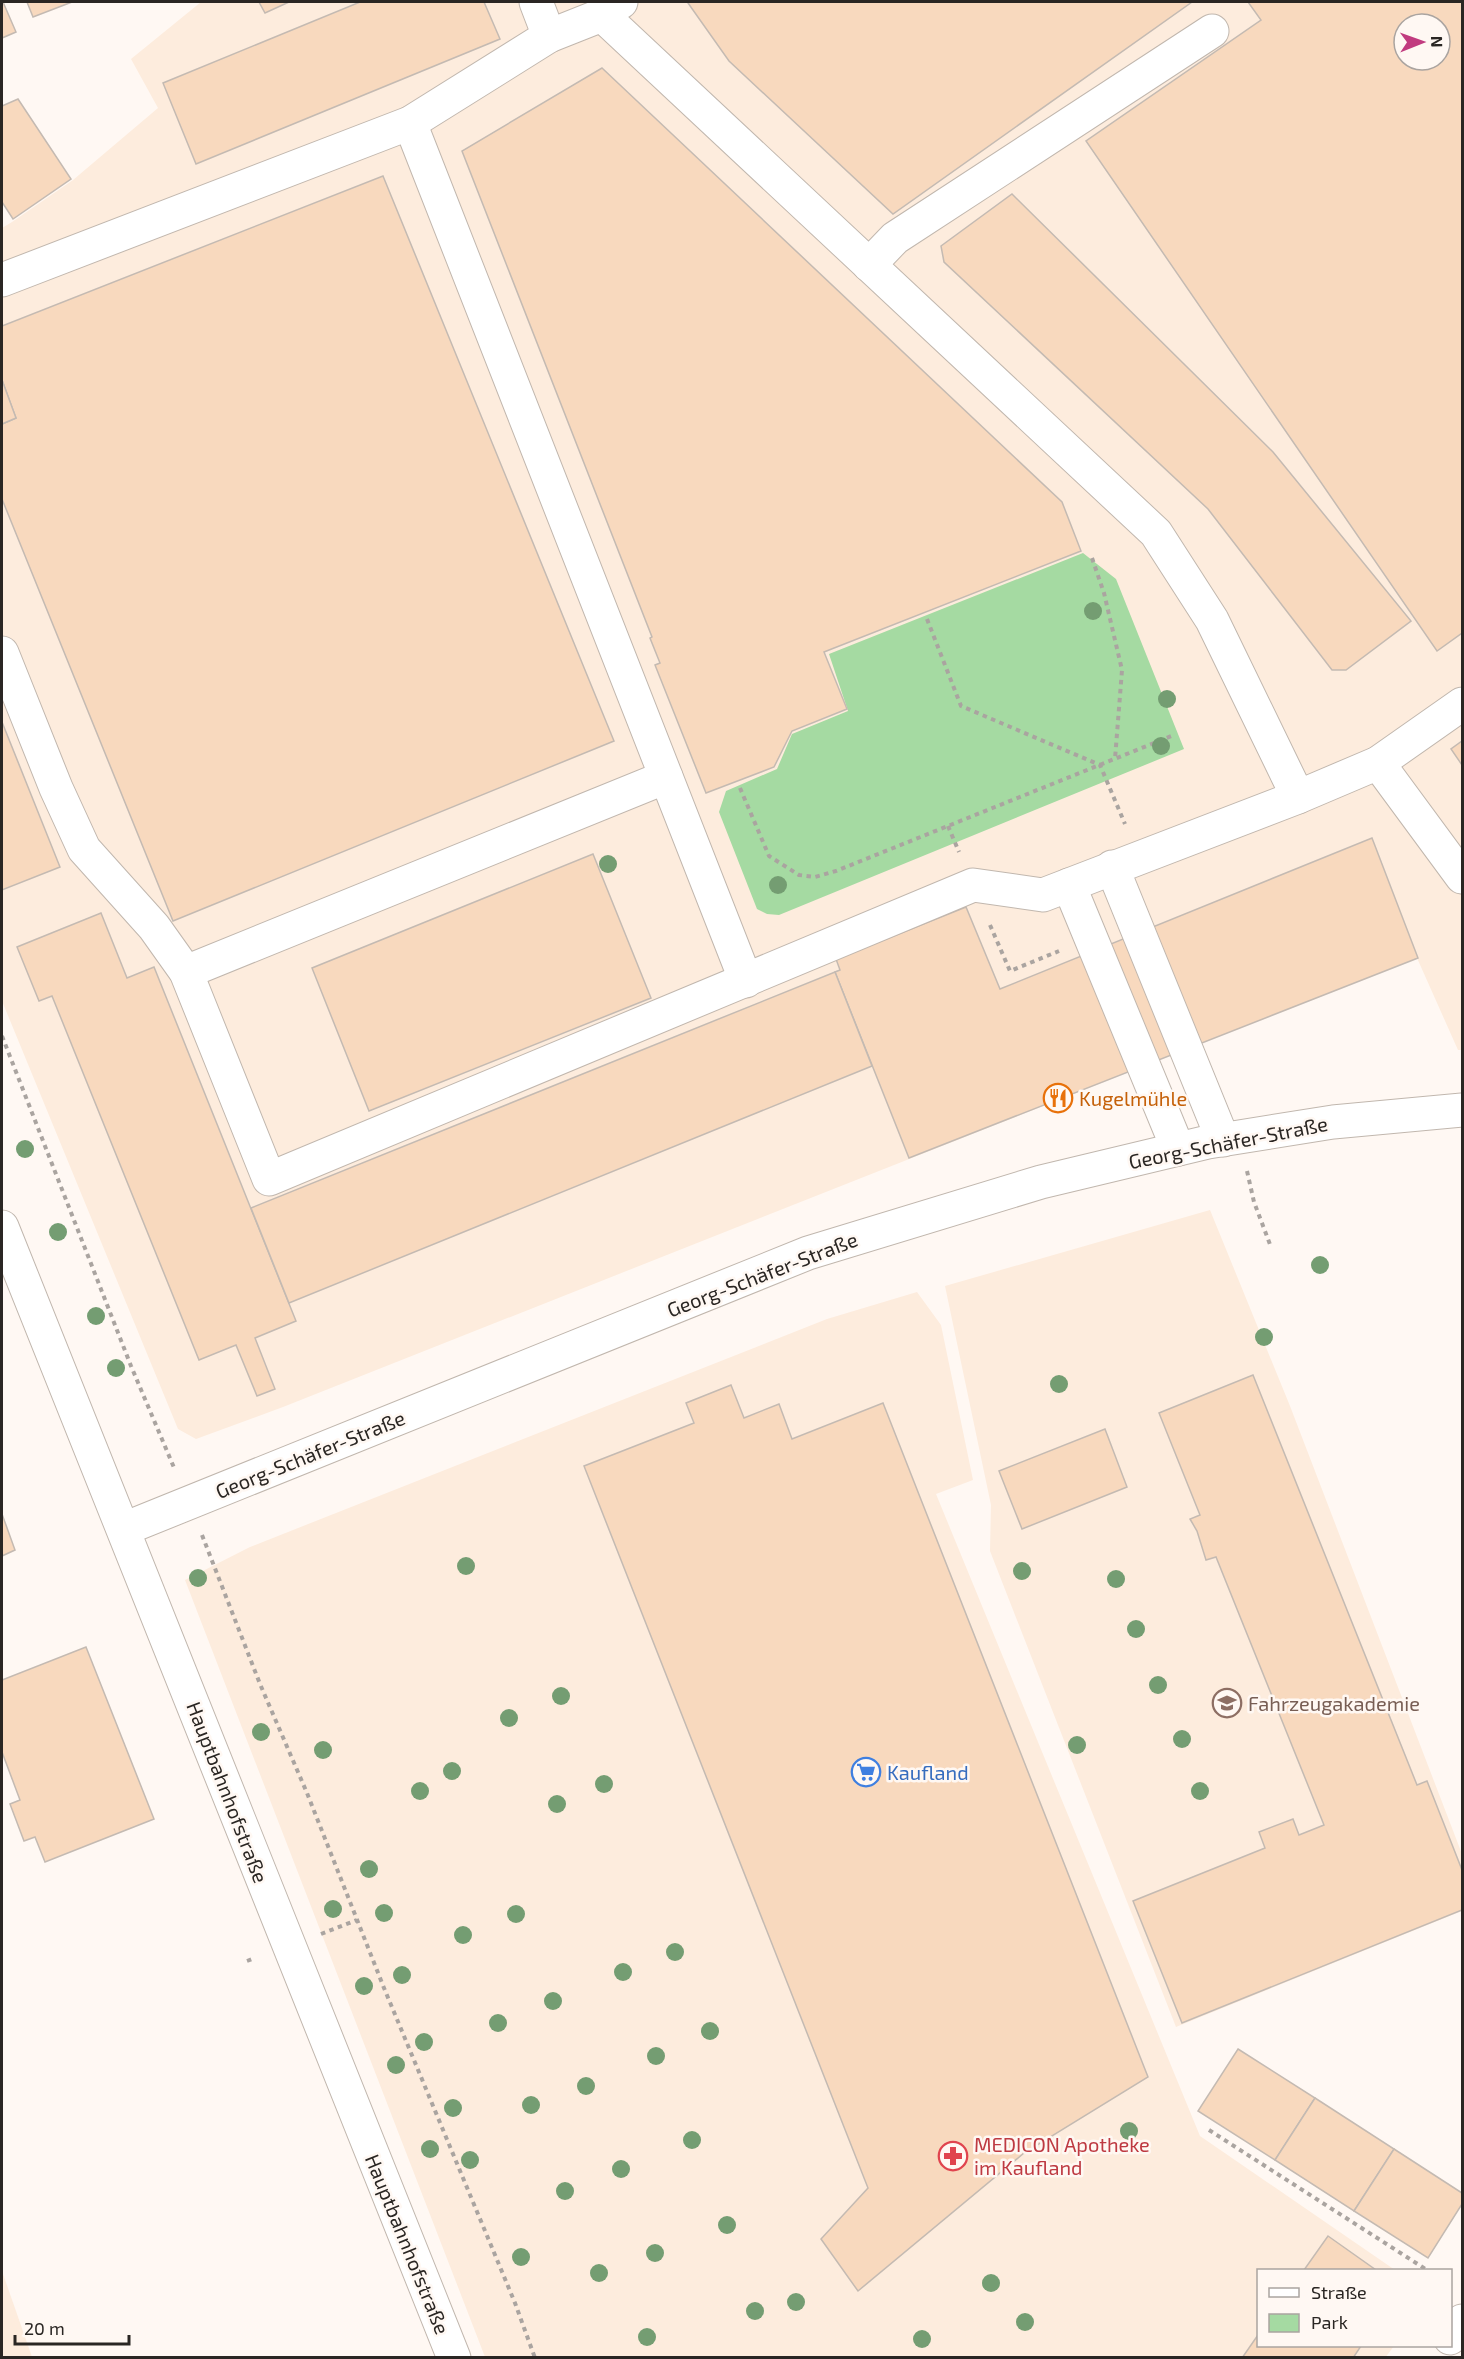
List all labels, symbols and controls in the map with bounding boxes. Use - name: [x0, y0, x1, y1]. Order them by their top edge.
- north arrow: [1392, 12, 1452, 72]
- text: N: [1428, 36, 1447, 48]
- restaurant icon: Kugelmühle: [1042, 1082, 1074, 1114]
- place label: Kugelmühle: [1079, 1086, 1187, 1110]
- street label: Georg-Schäfer-Straße: [1127, 1111, 1329, 1173]
- street label: Georg-Schäfer-Straße: [663, 1227, 861, 1321]
- street label: Georg-Schäfer-Straße: [212, 1405, 408, 1503]
- school or university icon: Fahrzeugakademie: [1211, 1687, 1243, 1719]
- place label: Fahrzeugakademie: [1248, 1691, 1420, 1715]
- street label: Hauptbahnhofstraße: [182, 1698, 274, 1886]
- supermarket icon: Kaufland: [850, 1756, 882, 1788]
- place label: Kaufland: [887, 1760, 969, 1784]
- place label: MEDICON Apotheke im Kaufland: [974, 2132, 1150, 2179]
- pharmacy icon: MEDICON Apotheke im Kaufland: [937, 2140, 969, 2172]
- street label: Hauptbahnhofstraße: [361, 2150, 455, 2338]
- legend: [1257, 2269, 1452, 2347]
- text: Straße: [1311, 2281, 1367, 2303]
- scale bar: [15, 2308, 129, 2346]
- text: Park: [1311, 2311, 1348, 2333]
- text: 20 m: [24, 2317, 65, 2339]

